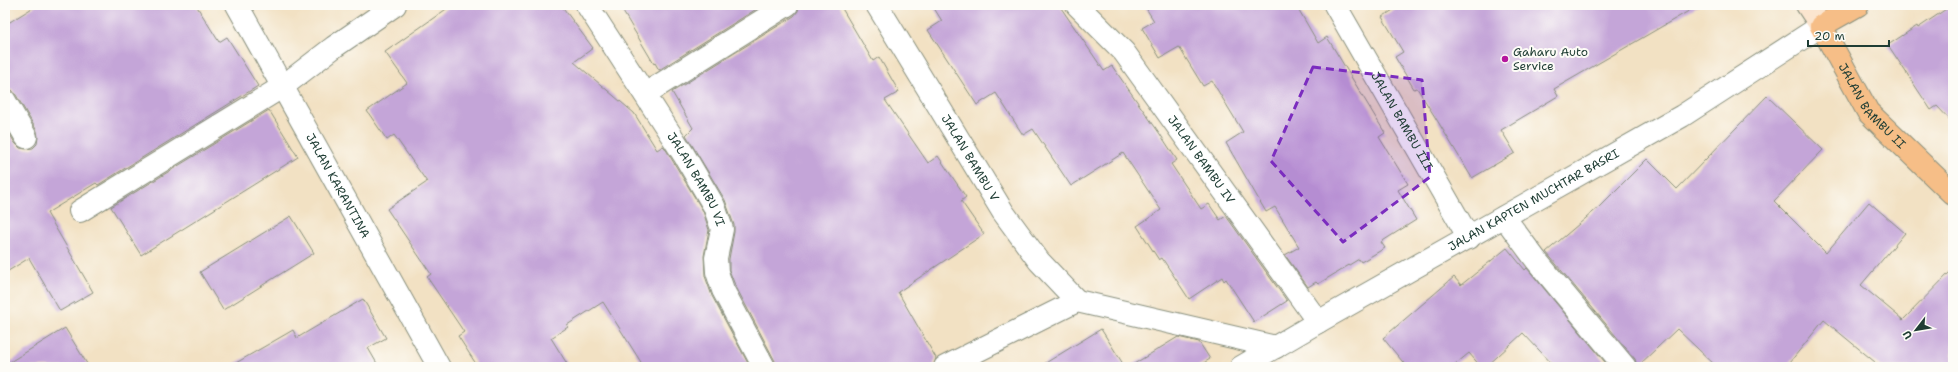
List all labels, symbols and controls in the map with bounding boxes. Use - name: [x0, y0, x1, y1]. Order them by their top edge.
- scale bar: [1808, 22, 1889, 48]
- text: 20 m: [1814, 28, 1845, 44]
- place label: Gaharu Auto Service: [1513, 44, 1588, 74]
- marker: Gaharu Auto Service: [1500, 54, 1510, 64]
- street label: JALAN BAMBU II: [1835, 60, 1909, 152]
- street label: JALAN BAMBU III: [1367, 69, 1437, 174]
- street label: JALAN BAMBU V: [938, 112, 1003, 204]
- street label: JALAN BAMBU IV: [1164, 112, 1239, 207]
- street label: JALAN BAMBU VI: [664, 129, 729, 229]
- street label: JALAN KARANTINA: [302, 130, 374, 241]
- street label: JALAN KAPTEN MUCHTAR BASRI: [1445, 145, 1622, 255]
- north arrow: [1896, 310, 1936, 350]
- text: U: [1899, 328, 1916, 342]

